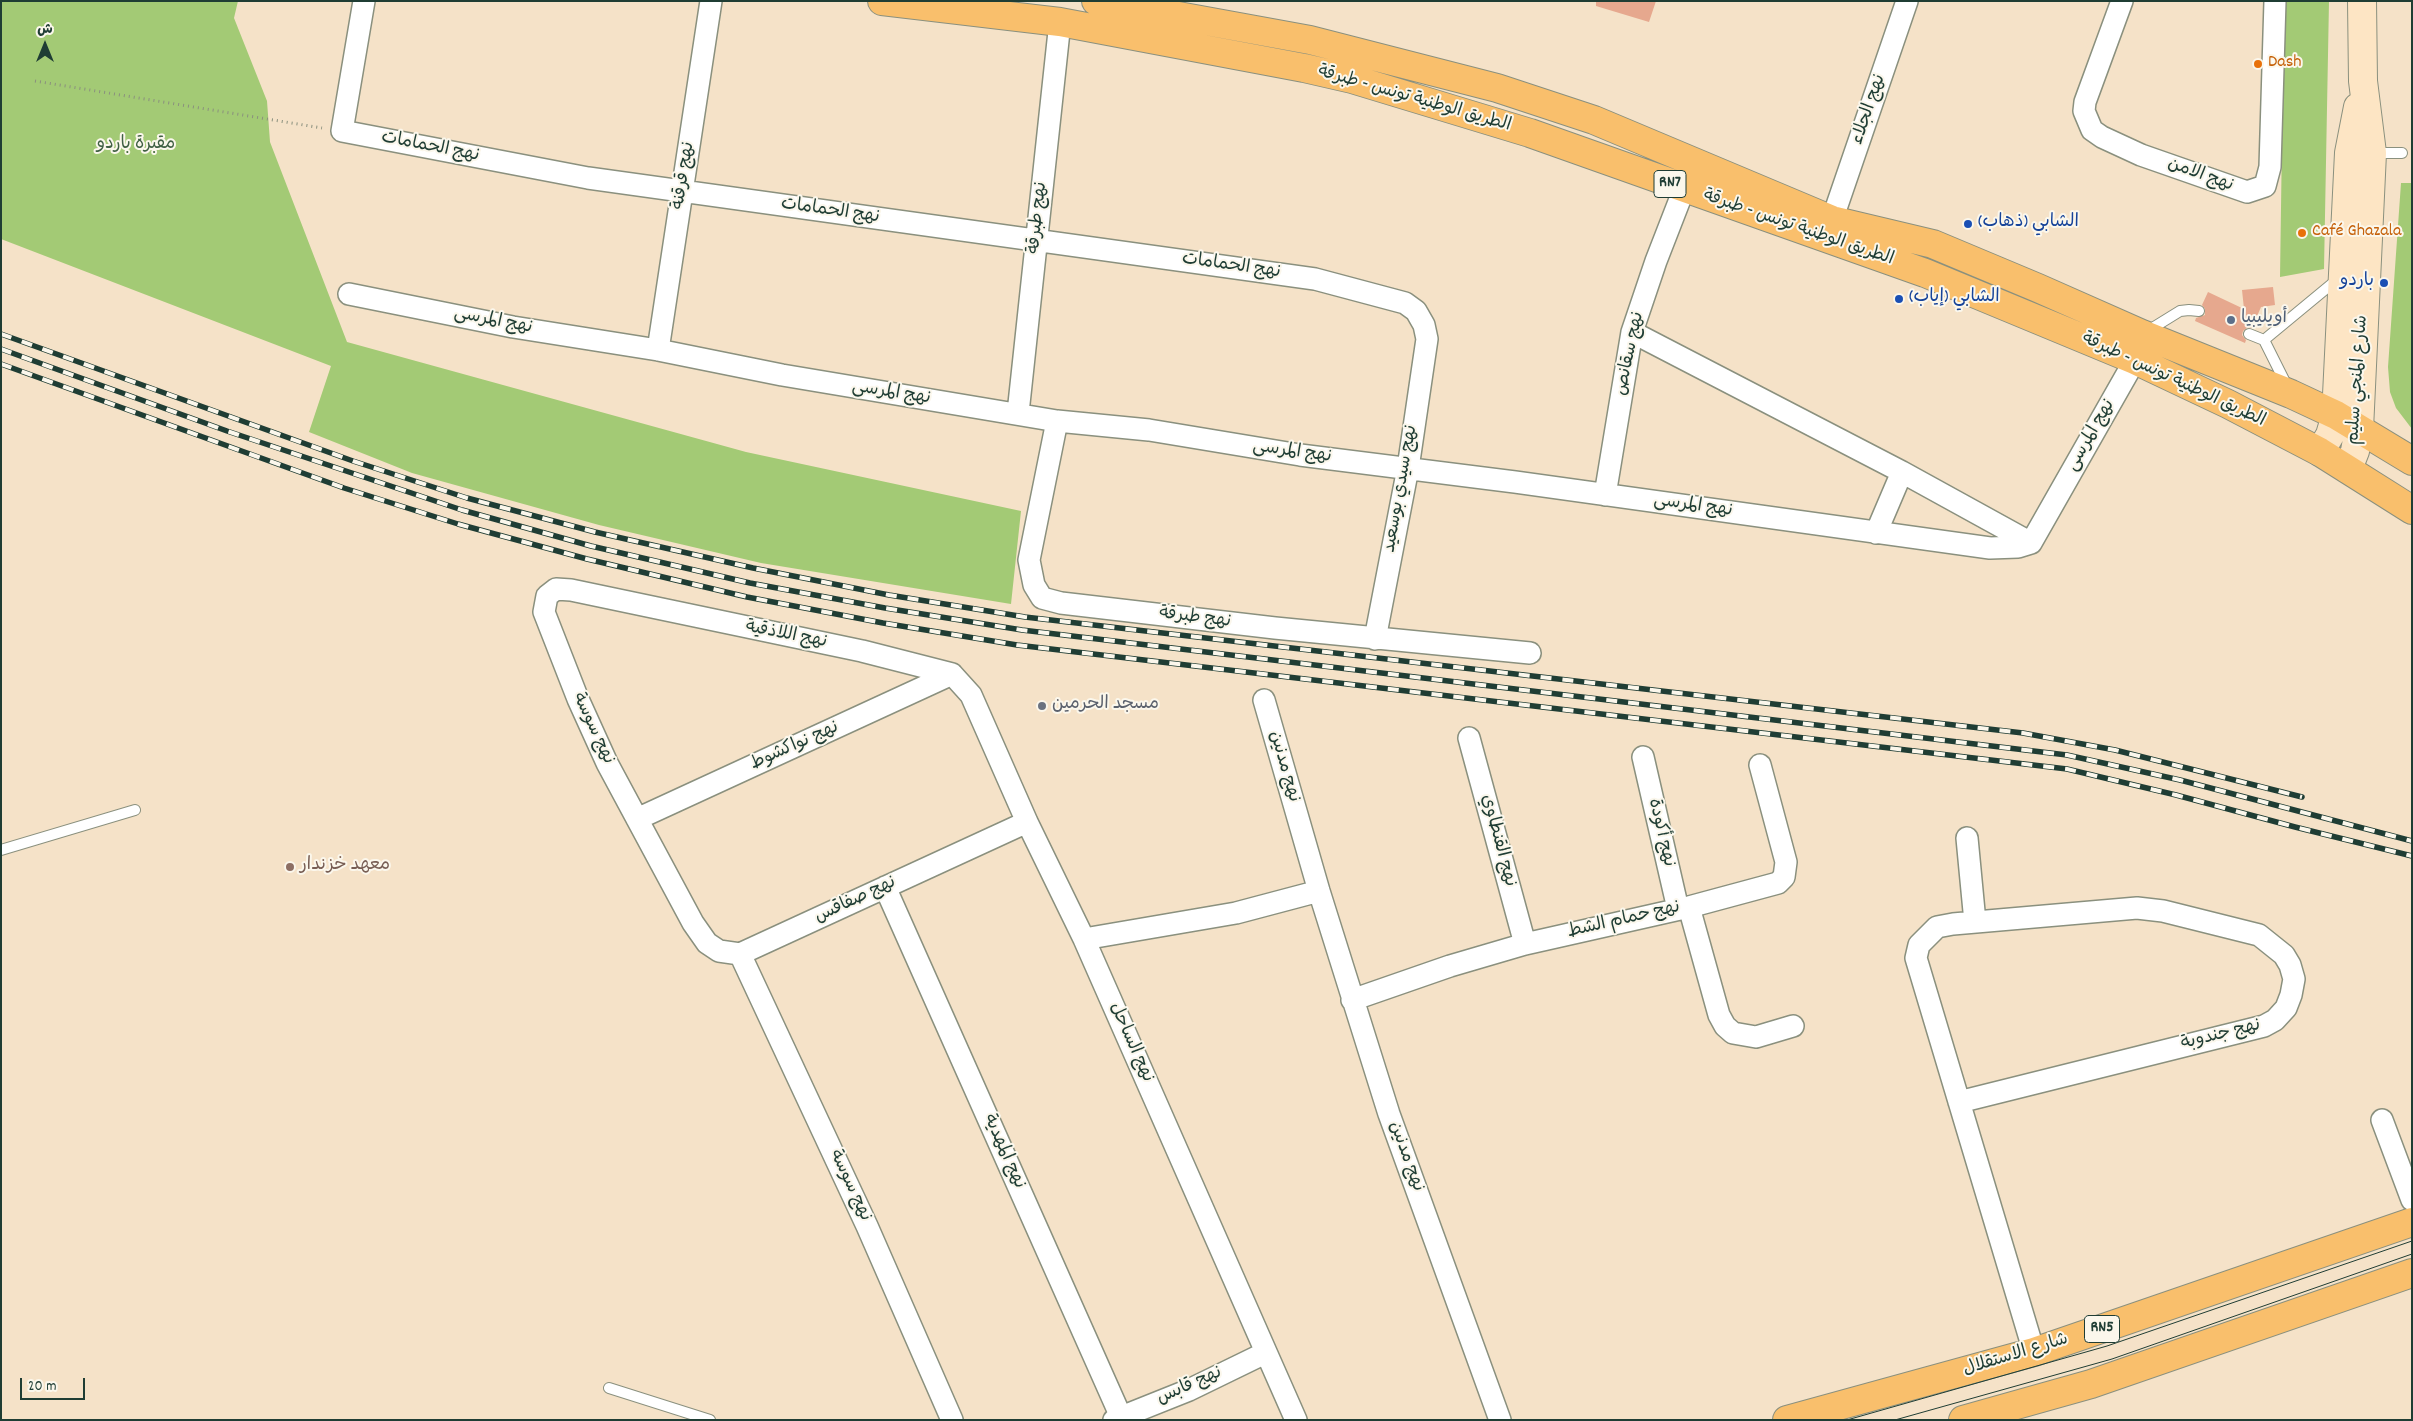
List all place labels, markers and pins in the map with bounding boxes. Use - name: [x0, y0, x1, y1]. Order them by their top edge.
- place label: Dash: [2268, 53, 2302, 75]
- marker: Dash: [2252, 58, 2264, 70]
- place label: الشابي (ذهاب): [1978, 213, 2079, 235]
- marker: الشابي (ذهاب): [1962, 218, 1974, 230]
- place label: Café Ghazala: [2312, 222, 2401, 244]
- marker: Café Ghazala: [2296, 227, 2308, 239]
- place label: باردو: [2340, 272, 2374, 294]
- marker: باردو: [2378, 277, 2390, 289]
- place label: الشابي (إياب): [1909, 288, 2000, 310]
- marker: الشابي (إياب): [1893, 293, 1905, 305]
- place label: أويليبيا: [2241, 309, 2287, 331]
- marker: أويليبيا: [2225, 314, 2237, 326]
- place label: مسجد الحرمين: [1052, 695, 1159, 717]
- marker: مسجد الحرمين: [1036, 700, 1048, 712]
- place label: معهد خزندار: [300, 856, 390, 878]
- marker: معهد خزندار: [284, 861, 296, 873]

